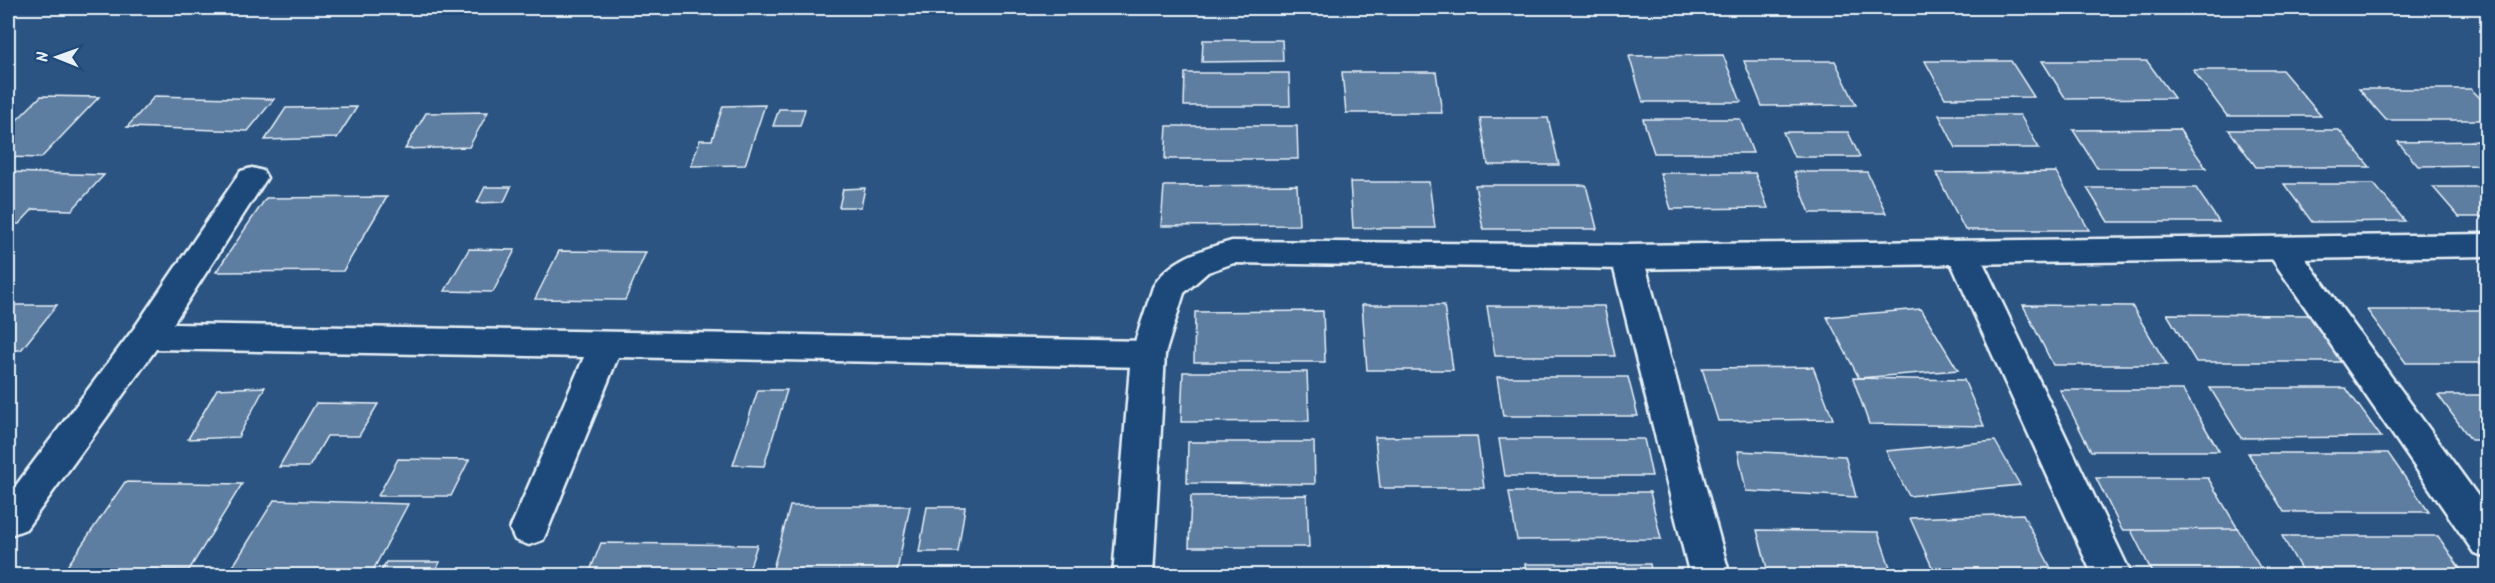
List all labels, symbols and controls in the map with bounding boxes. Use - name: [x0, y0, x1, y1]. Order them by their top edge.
- north arrow: [27, 27, 87, 87]
- text: N: [31, 51, 56, 62]

